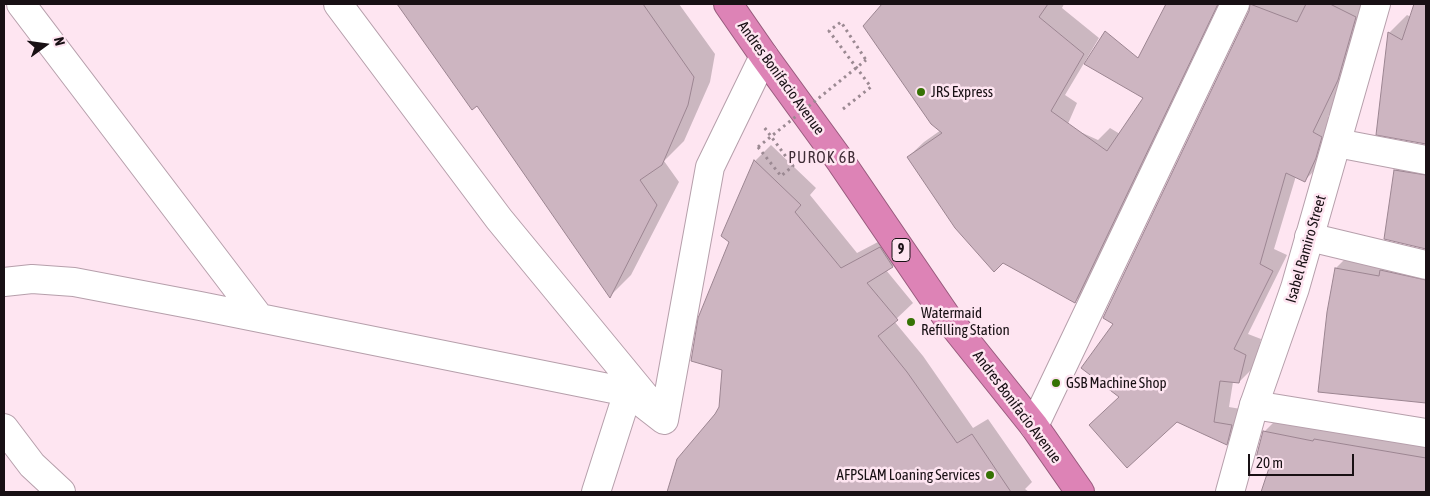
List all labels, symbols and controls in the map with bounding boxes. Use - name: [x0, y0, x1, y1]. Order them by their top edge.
- street label: Andres Bonifacio Avenue: [734, 18, 828, 138]
- north arrow: [20, 20, 70, 70]
- text: N: [51, 35, 68, 47]
- place label: JRS Express: [931, 83, 993, 101]
- marker: JRS Express: [915, 86, 927, 98]
- district label: PUROK 6B: [787, 148, 857, 168]
- street label: Isabel Ramiro Street: [1282, 193, 1330, 305]
- road number: 9: [892, 238, 910, 262]
- place label: Watermaid Refilling Station: [921, 304, 1010, 339]
- marker: Watermaid Refilling Station: [905, 316, 917, 328]
- street label: Andres Bonifacio Avenue: [969, 347, 1065, 467]
- place label: GSB Machine Shop: [1066, 374, 1167, 392]
- marker: GSB Machine Shop: [1050, 377, 1062, 389]
- scale bar: [1250, 444, 1356, 476]
- text: 20 m: [1256, 454, 1283, 471]
- place label: AFPSLAM Loaning Services: [837, 466, 980, 484]
- marker: AFPSLAM Loaning Services: [984, 469, 996, 481]

